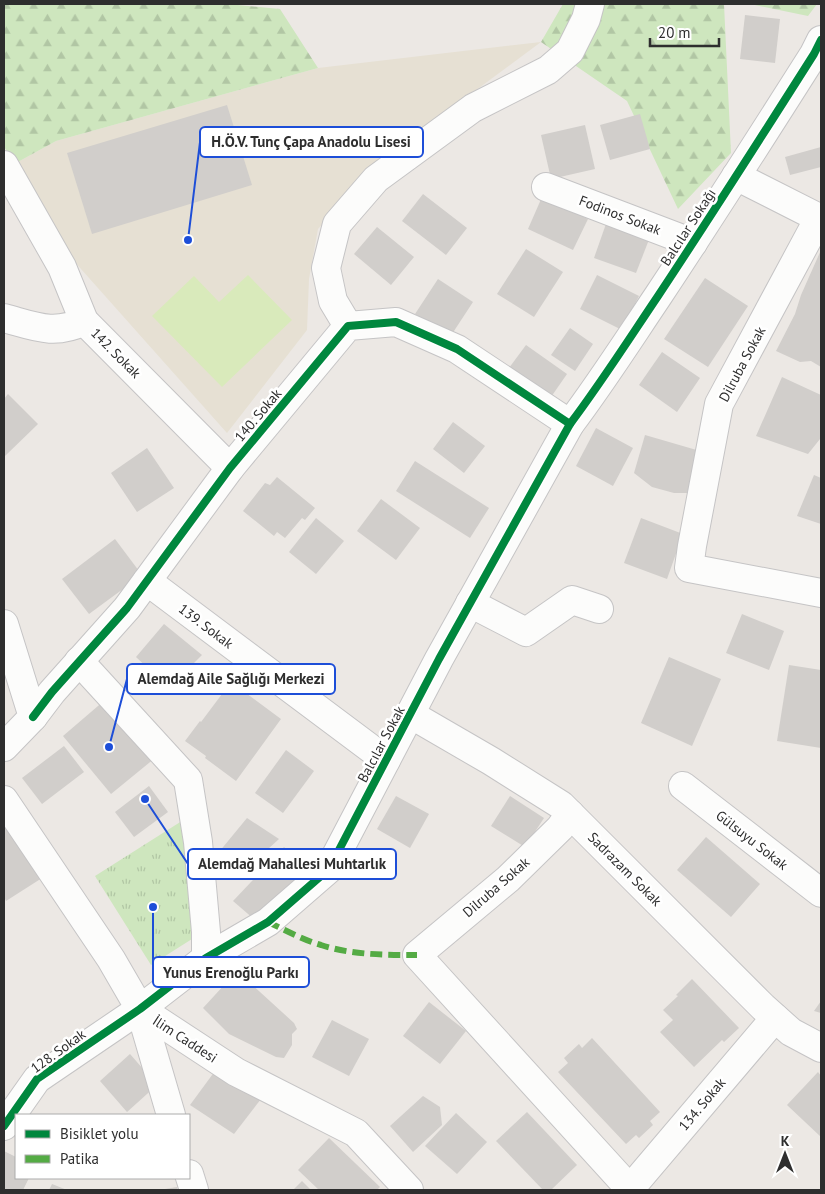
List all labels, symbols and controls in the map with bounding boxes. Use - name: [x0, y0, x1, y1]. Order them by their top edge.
- scale bar: [650, 15, 719, 47]
- text: 20 m: [658, 23, 691, 42]
- callout: H.Ö.V. Tunç Çapa Anadolu Lisesi: [200, 127, 423, 157]
- text: H.Ö.V. Tunç Çapa Anadolu Lisesi: [211, 132, 411, 151]
- street label: Balcılar Sokağı: [656, 185, 720, 269]
- street label: Fodinos Sokak: [577, 191, 664, 239]
- street label: Dilruba Sokak: [715, 323, 770, 405]
- street label: 142. Sokak: [87, 324, 145, 382]
- street label: 140. Sokak: [231, 385, 286, 445]
- street label: 139. Sokak: [175, 600, 237, 653]
- callout: Alemdağ Aile Sağlığı Merkezi: [127, 664, 335, 694]
- text: Alemdağ Aile Sağlığı Merkezi: [137, 669, 325, 688]
- street label: Balcılar Sokak: [353, 702, 409, 785]
- street label: Gülsuyu Sokak: [712, 806, 792, 874]
- street label: Sadrazam Sokak: [584, 828, 666, 910]
- callout: Alemdağ Mahallesi Muhtarlık: [188, 849, 396, 879]
- street label: Dilruba Sokak: [459, 853, 533, 921]
- text: Alemdağ Mahallesi Muhtarlık: [198, 854, 387, 873]
- callout: Yunus Erenoğlu Parkı: [153, 957, 309, 987]
- text: Yunus Erenoğlu Parkı: [162, 963, 299, 982]
- street label: İlim Caddesi: [149, 1011, 221, 1067]
- street label: 128. Sokak: [27, 1025, 89, 1077]
- street label: 134. Sokak: [675, 1074, 730, 1134]
- legend: [15, 1114, 190, 1179]
- text: Bisiklet yolu: [60, 1124, 139, 1143]
- north arrow: [760, 1129, 810, 1179]
- text: K: [781, 1132, 790, 1150]
- text: Patika: [60, 1149, 99, 1168]

